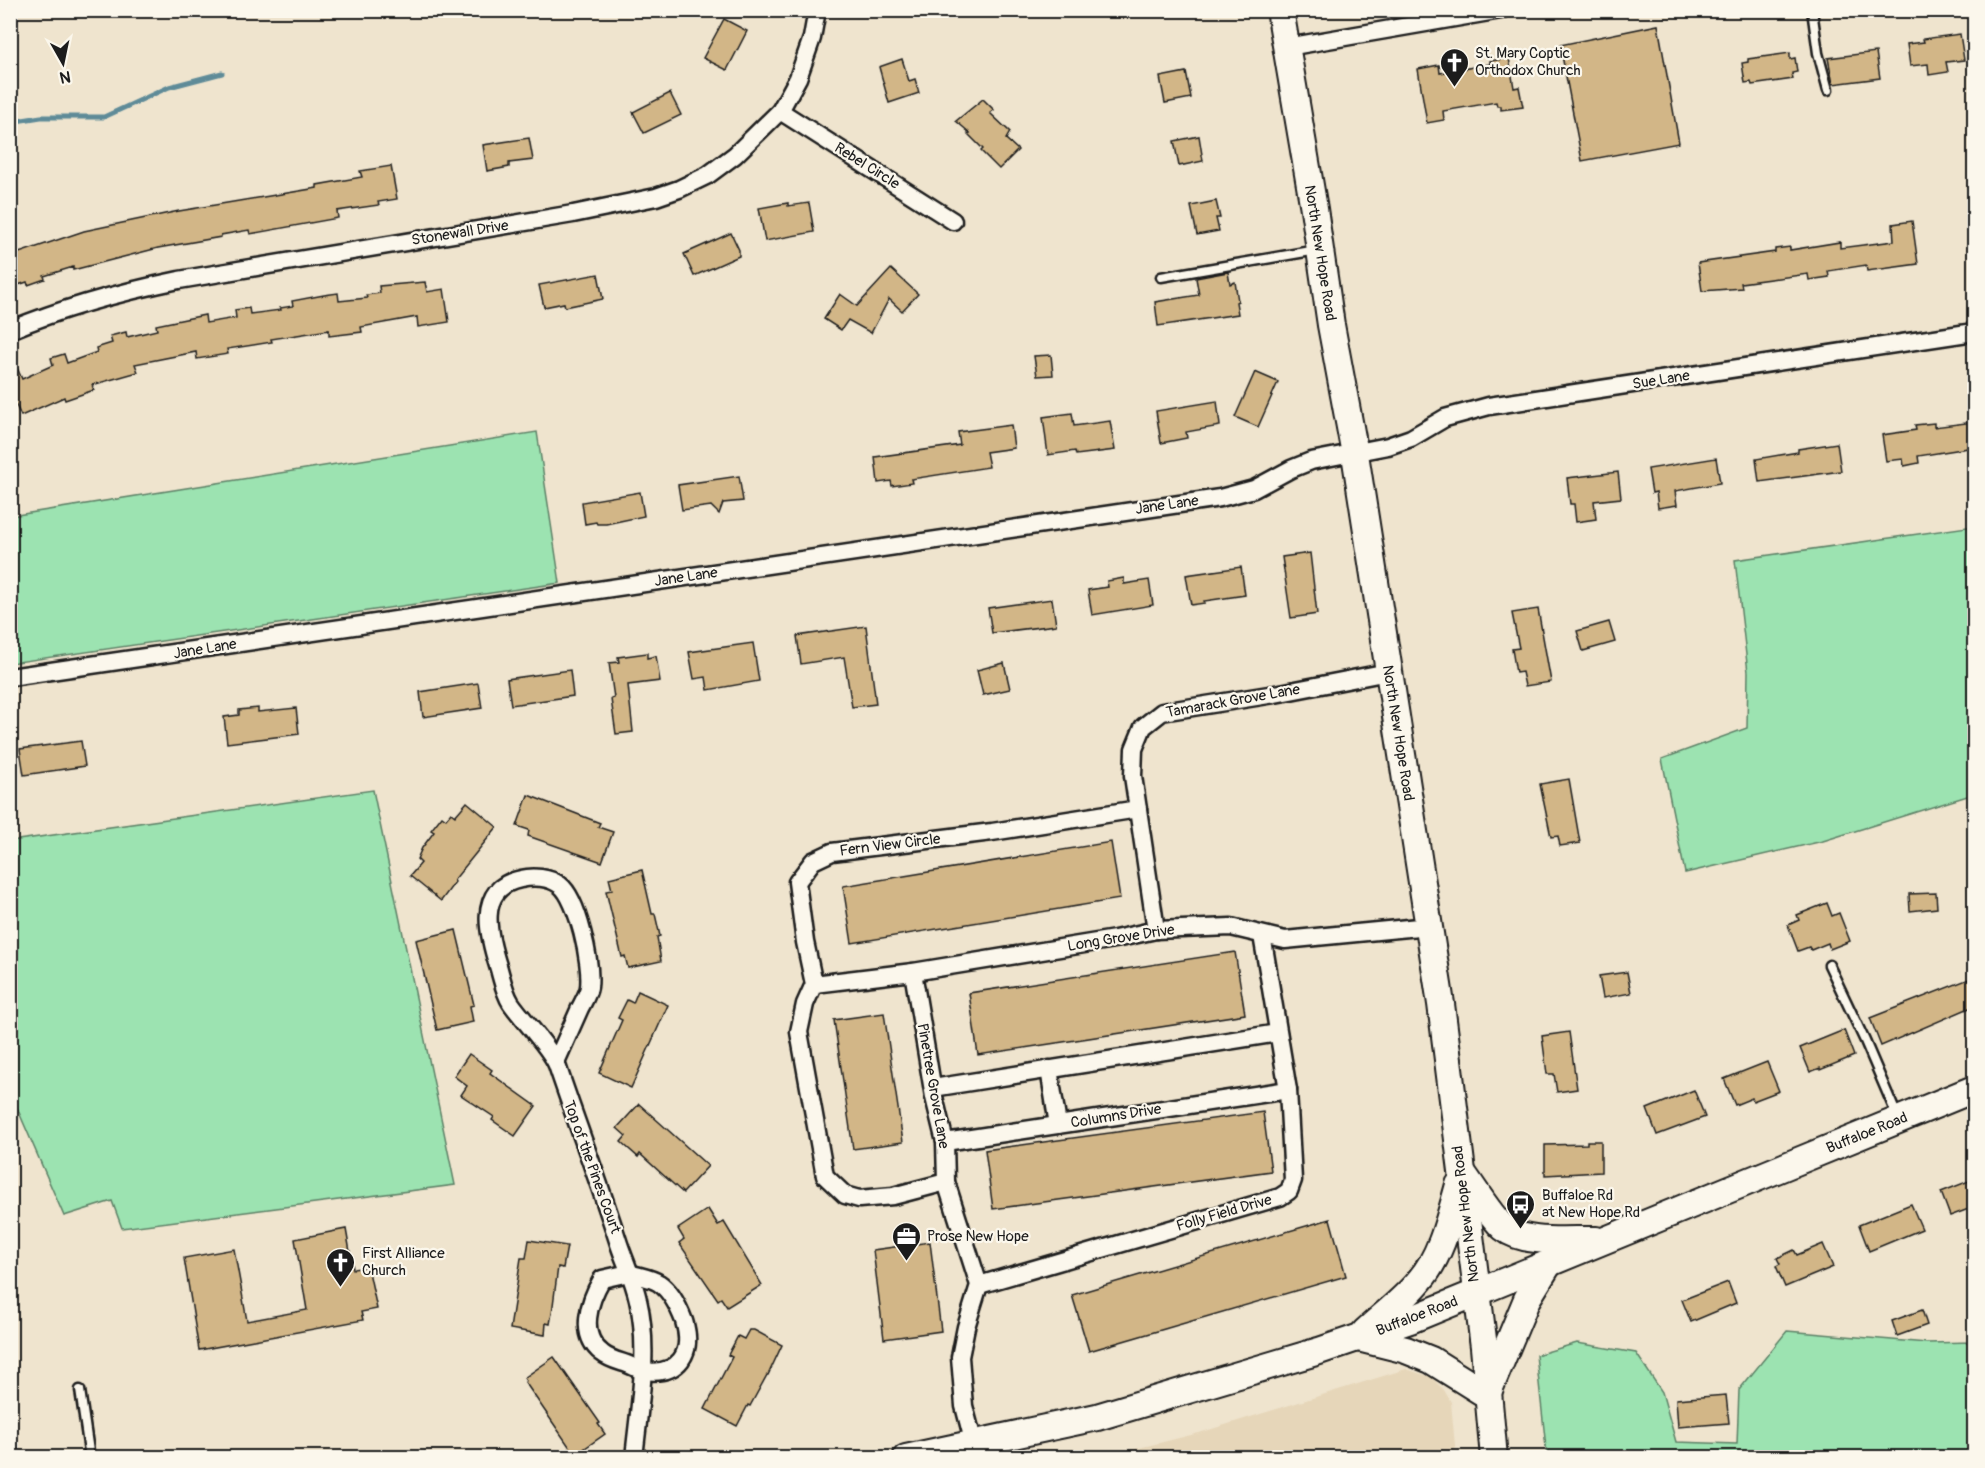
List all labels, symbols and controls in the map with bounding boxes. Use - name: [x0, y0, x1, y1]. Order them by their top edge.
- north arrow: [33, 33, 93, 93]
- place label: St. Mary Coptic Orthodox Church: [1475, 44, 1581, 80]
- church icon: St. Mary Coptic Orthodox Church: [1438, 46, 1470, 88]
- text: N: [58, 66, 72, 88]
- street label: Rebel Circle: [831, 138, 904, 194]
- street label: North New Hope Road: [1300, 184, 1340, 322]
- street label: Stonewall Drive: [410, 216, 511, 250]
- street label: Sue Lane: [1631, 366, 1692, 394]
- street label: Jane Lane: [1134, 491, 1200, 519]
- street label: Jane Lane: [653, 563, 719, 591]
- street label: Jane Lane: [172, 635, 239, 663]
- street label: North New Hope Road: [1378, 664, 1418, 802]
- street label: Tamarack Grove Lane: [1165, 680, 1302, 722]
- street label: Fern View Circle: [839, 829, 942, 861]
- street label: Long Grove Drive: [1066, 920, 1176, 956]
- street label: Pinetree Grove Lane: [913, 1022, 954, 1151]
- street label: Top of the Pines Court: [559, 1098, 625, 1237]
- street label: Columns Drive: [1069, 1099, 1163, 1133]
- street label: Buffaloe Road: [1823, 1108, 1911, 1158]
- street label: North New Hope Road: [1448, 1145, 1484, 1283]
- place label: Buffaloe Rd at New Hope Rd: [1542, 1186, 1640, 1222]
- bus stop icon: Buffaloe Rd at New Hope Rd: [1505, 1188, 1537, 1230]
- street label: Folly Field Drive: [1174, 1190, 1275, 1236]
- office icon: Prose New Hope: [890, 1220, 922, 1262]
- place label: Prose New Hope: [927, 1227, 1029, 1246]
- place label: First Alliance Church: [362, 1244, 445, 1280]
- church icon: First Alliance Church: [325, 1246, 357, 1288]
- street label: Buffaloe Road: [1373, 1292, 1461, 1340]

